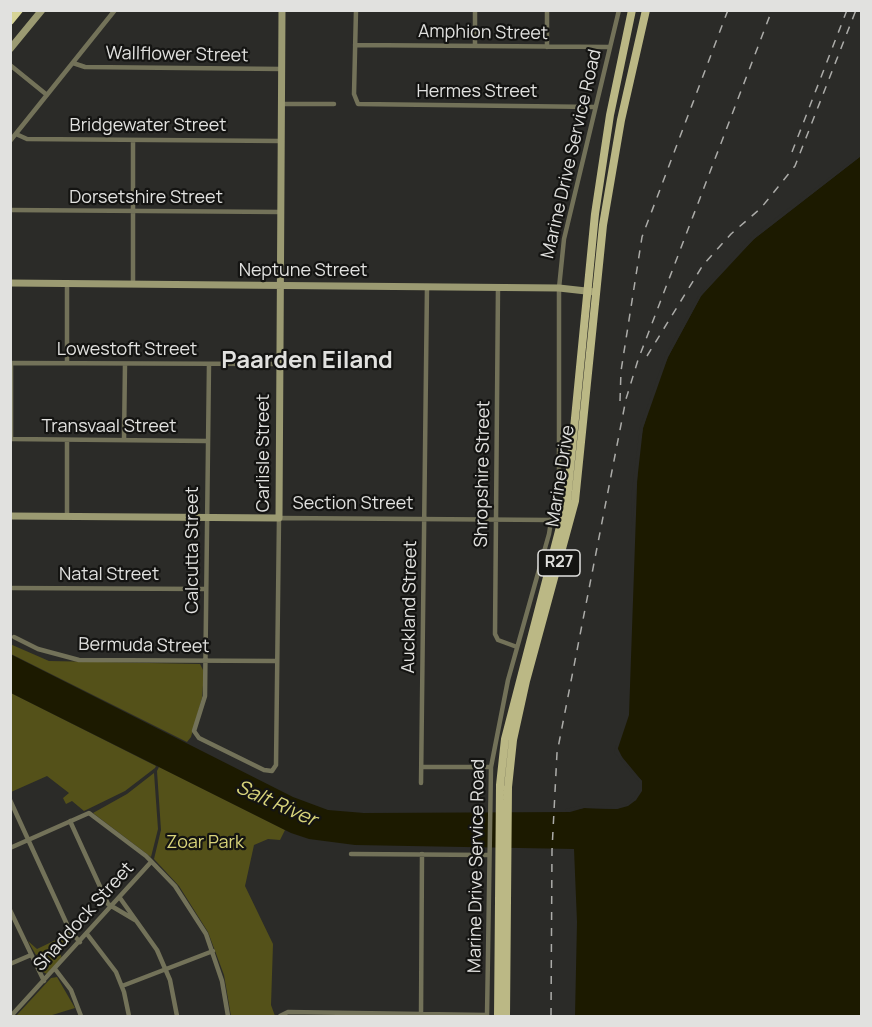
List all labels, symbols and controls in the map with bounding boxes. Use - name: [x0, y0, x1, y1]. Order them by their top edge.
- street label: Amphion Street: [418, 21, 548, 45]
- street label: Wallflower Street: [105, 43, 249, 67]
- street label: Marine Drive Service Road: [537, 47, 607, 261]
- street label: Hermes Street: [417, 81, 537, 103]
- street label: Bridgewater Street: [70, 115, 226, 137]
- street label: Dorsetshire Street: [69, 187, 223, 209]
- street label: Neptune Street: [239, 260, 367, 282]
- street label: Lowestoft Street: [57, 339, 197, 361]
- district label: Paarden Eiland: [221, 347, 393, 375]
- street label: Carlisle Street: [253, 394, 275, 512]
- street label: Shropshire Street: [471, 400, 495, 548]
- street label: Transvaal Street: [41, 416, 177, 438]
- street label: Marine Drive: [542, 424, 580, 528]
- street label: Calcutta Street: [182, 486, 204, 614]
- street label: Section Street: [293, 493, 413, 515]
- street label: Auckland Street: [398, 540, 422, 674]
- road number: R27: [538, 550, 580, 576]
- street label: Natal Street: [59, 564, 159, 586]
- street label: Bermuda Street: [78, 634, 210, 658]
- street label: Marine Drive Service Road: [464, 759, 490, 973]
- water label: Salt River: [232, 776, 320, 832]
- park label: Zoar Park: [166, 832, 244, 854]
- street label: Shaddock Street: [29, 858, 139, 976]

